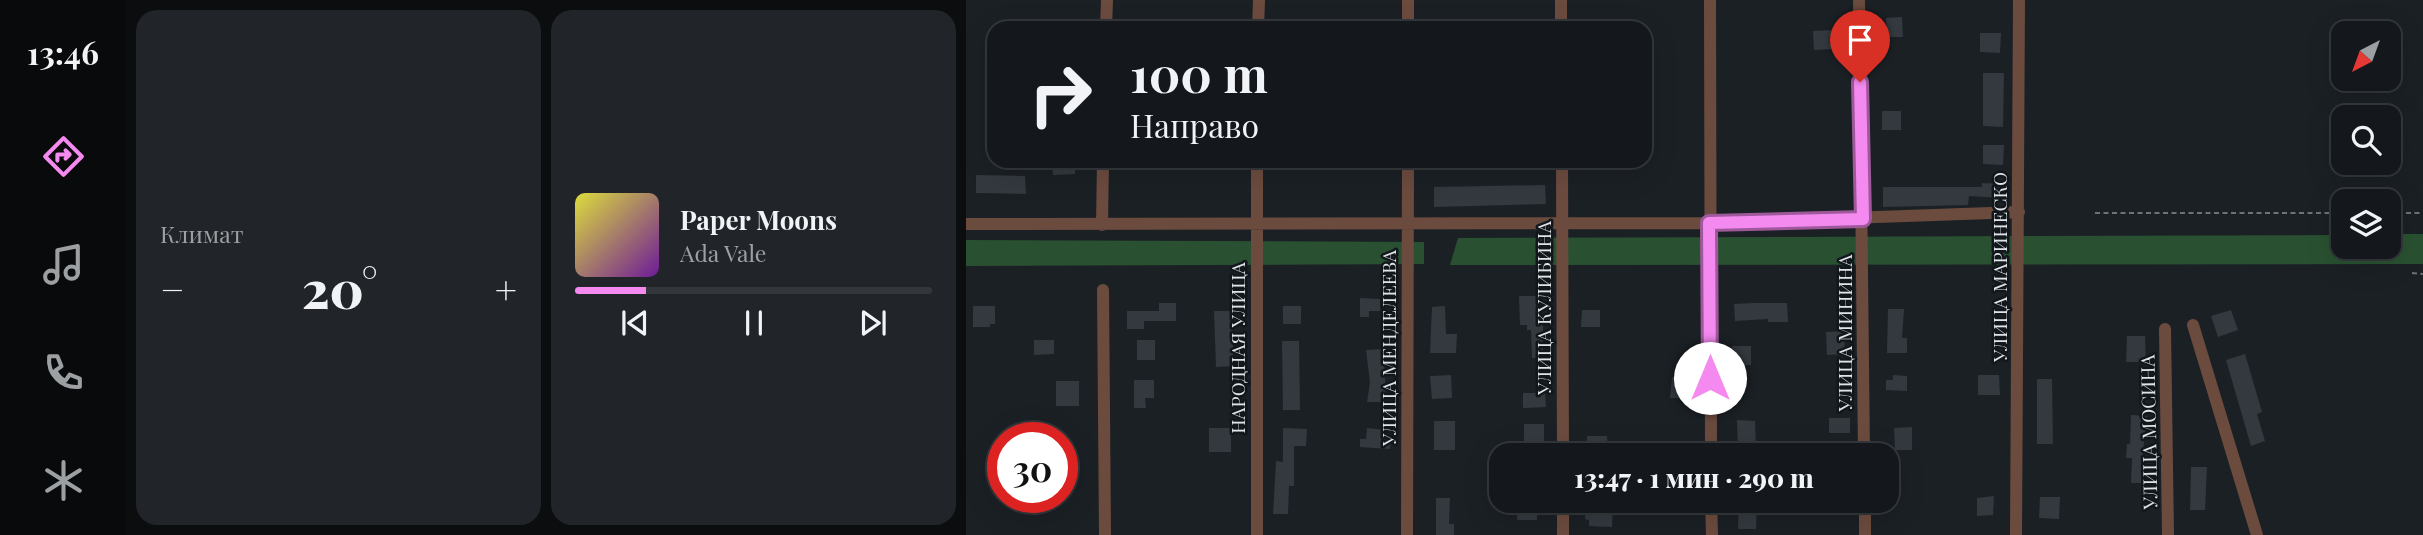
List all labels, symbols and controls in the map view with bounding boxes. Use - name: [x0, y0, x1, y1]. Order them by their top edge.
- pin: [1830, 10, 1890, 82]
- icon: arrive: [1841, 21, 1879, 59]
- north arrow: [2331, 21, 2401, 91]
- map controls: [2331, 21, 2401, 259]
- text: 13:46: [27, 30, 99, 73]
- text: 100 m: [1130, 40, 1268, 105]
- icon: right: [1015, 49, 1106, 140]
- text: Направо: [1130, 103, 1259, 146]
- button: search: [2331, 105, 2401, 175]
- icon: directions: [39, 132, 88, 181]
- street label: УЛИЦА МАРИНЕСКО: [1986, 172, 2012, 363]
- button: layers: [2331, 189, 2401, 259]
- text: Paper Moons: [680, 202, 837, 237]
- text: Климат: [160, 218, 243, 249]
- street label: УЛИЦА КУЛИБИНА: [1530, 220, 1556, 396]
- text: Ada Vale: [680, 237, 767, 268]
- icon: music: [39, 240, 88, 289]
- street label: УЛИЦА МЕНДЕЛЕЕВА: [1375, 249, 1401, 447]
- text: 20°: [302, 253, 378, 322]
- street label: УЛИЦА МИНИНА: [1831, 254, 1857, 412]
- street label: НАРОДНАЯ УЛИЦА: [1224, 261, 1250, 434]
- text: −: [160, 263, 185, 314]
- text: +: [495, 263, 517, 314]
- icon: previous: [616, 304, 654, 342]
- icon: pause: [735, 304, 773, 342]
- icon: next: [854, 304, 892, 342]
- position arrow: [1673, 341, 1747, 415]
- icon: phone: [39, 348, 88, 397]
- street label: УЛИЦА МОСИНА: [2134, 353, 2162, 511]
- speed limit sign: 30: [987, 422, 1078, 513]
- icon: climate: [39, 456, 88, 505]
- text: 13:47 · 1 мин · 290 m: [1574, 460, 1814, 495]

